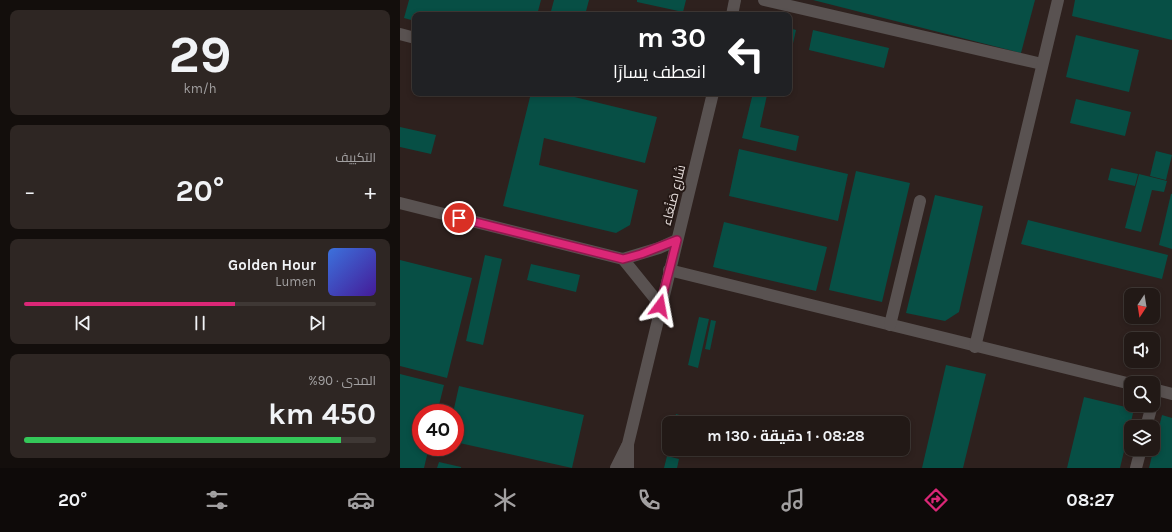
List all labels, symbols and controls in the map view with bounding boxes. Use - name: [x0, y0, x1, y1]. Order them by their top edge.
- text: 30 m: [637, 21, 706, 54]
- text: 29: [168, 24, 232, 85]
- icon: left: [720, 28, 772, 80]
- text: انعطف يسارًا: [613, 61, 706, 83]
- text: km/h: [184, 81, 216, 96]
- text: التكييف: [335, 150, 376, 165]
- street label: شارع صَنْعَاء: [659, 163, 689, 227]
- text: 20°: [176, 173, 224, 209]
- text: −: [24, 179, 36, 205]
- text: +: [364, 179, 376, 205]
- pin: [442, 201, 476, 235]
- icon: arrive: [448, 207, 470, 229]
- text: Golden Hour: [228, 256, 316, 274]
- text: Lumen: [275, 274, 316, 289]
- position arrow: [639, 285, 681, 327]
- north arrow: [1124, 288, 1160, 324]
- map controls: [1124, 288, 1160, 456]
- icon: previous: [72, 312, 94, 334]
- icon: pause: [189, 312, 211, 334]
- icon: next: [306, 312, 328, 334]
- button: sound: [1124, 332, 1160, 368]
- text: المدى · 90%: [308, 373, 376, 388]
- button: search: [1124, 376, 1160, 412]
- text: 450 km: [268, 396, 376, 432]
- speed limit sign: 40: [412, 404, 464, 456]
- button: layers: [1124, 420, 1160, 456]
- text: 08:28 · 1 دقيقة · 130 m: [707, 427, 865, 445]
- icon: filters: [203, 486, 231, 514]
- icon: car: [347, 486, 375, 514]
- icon: climate: [491, 486, 519, 514]
- icon: phone: [635, 486, 663, 514]
- icon: music: [779, 486, 807, 514]
- icon: directions: [922, 486, 950, 514]
- text: 20°: [58, 489, 87, 511]
- text: 08:27: [1066, 489, 1114, 511]

